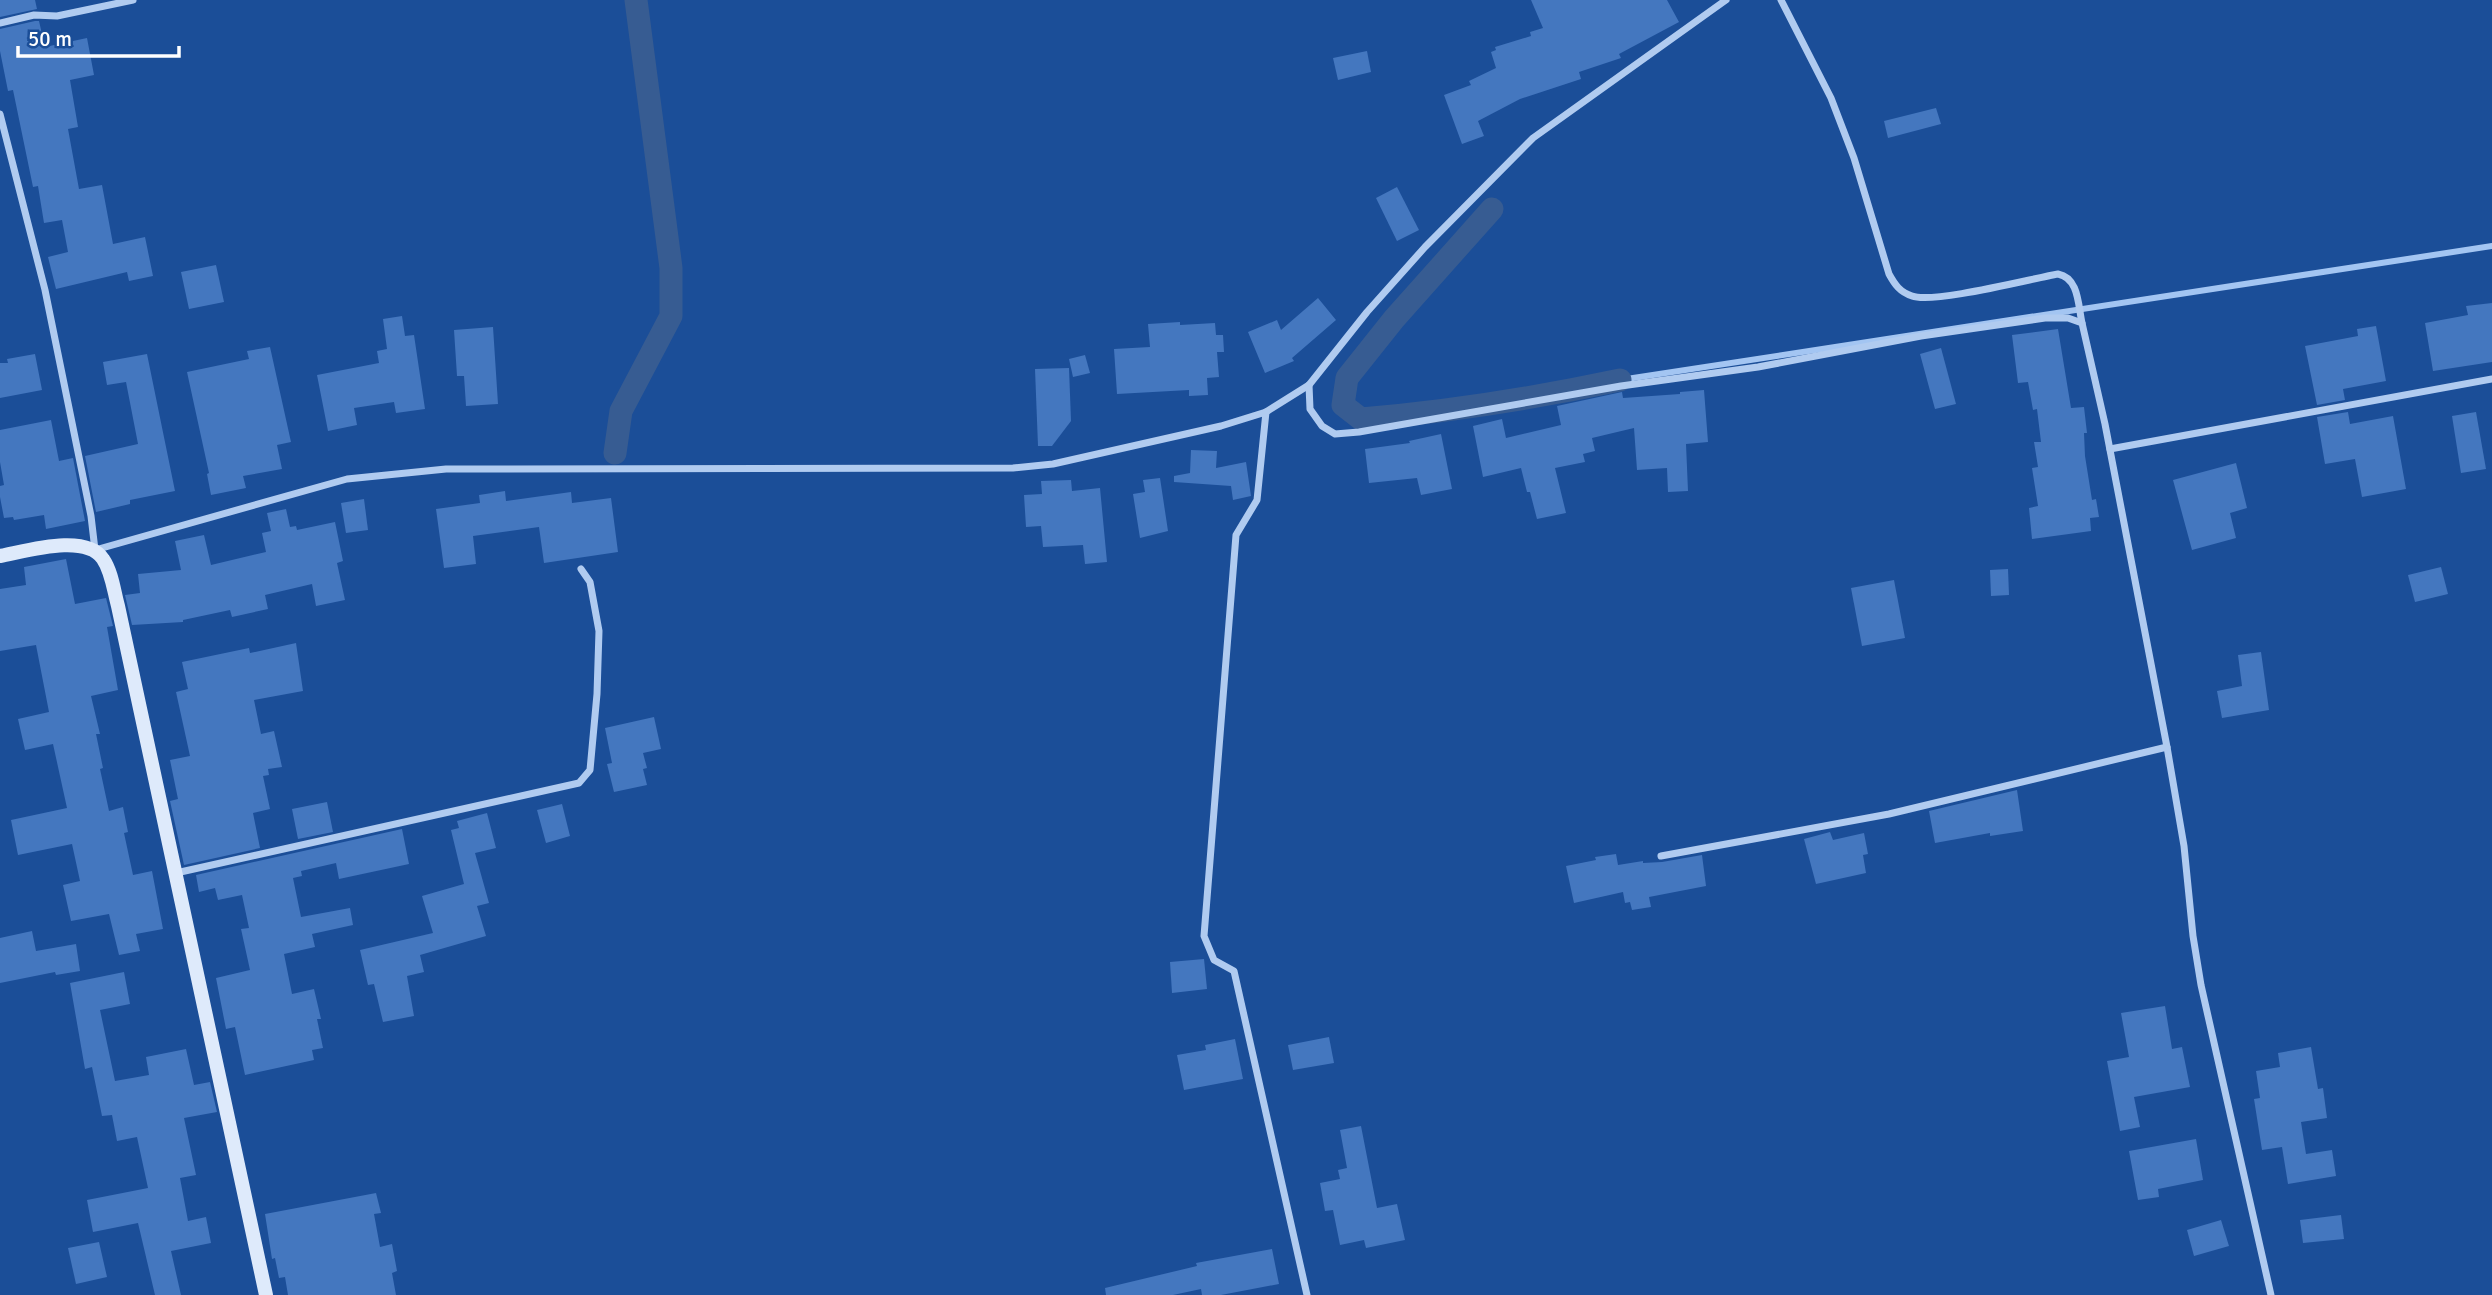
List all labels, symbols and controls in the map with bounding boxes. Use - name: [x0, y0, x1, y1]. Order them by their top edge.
- scale bar: [18, 14, 178, 58]
- text: 50 m: [28, 26, 72, 52]

